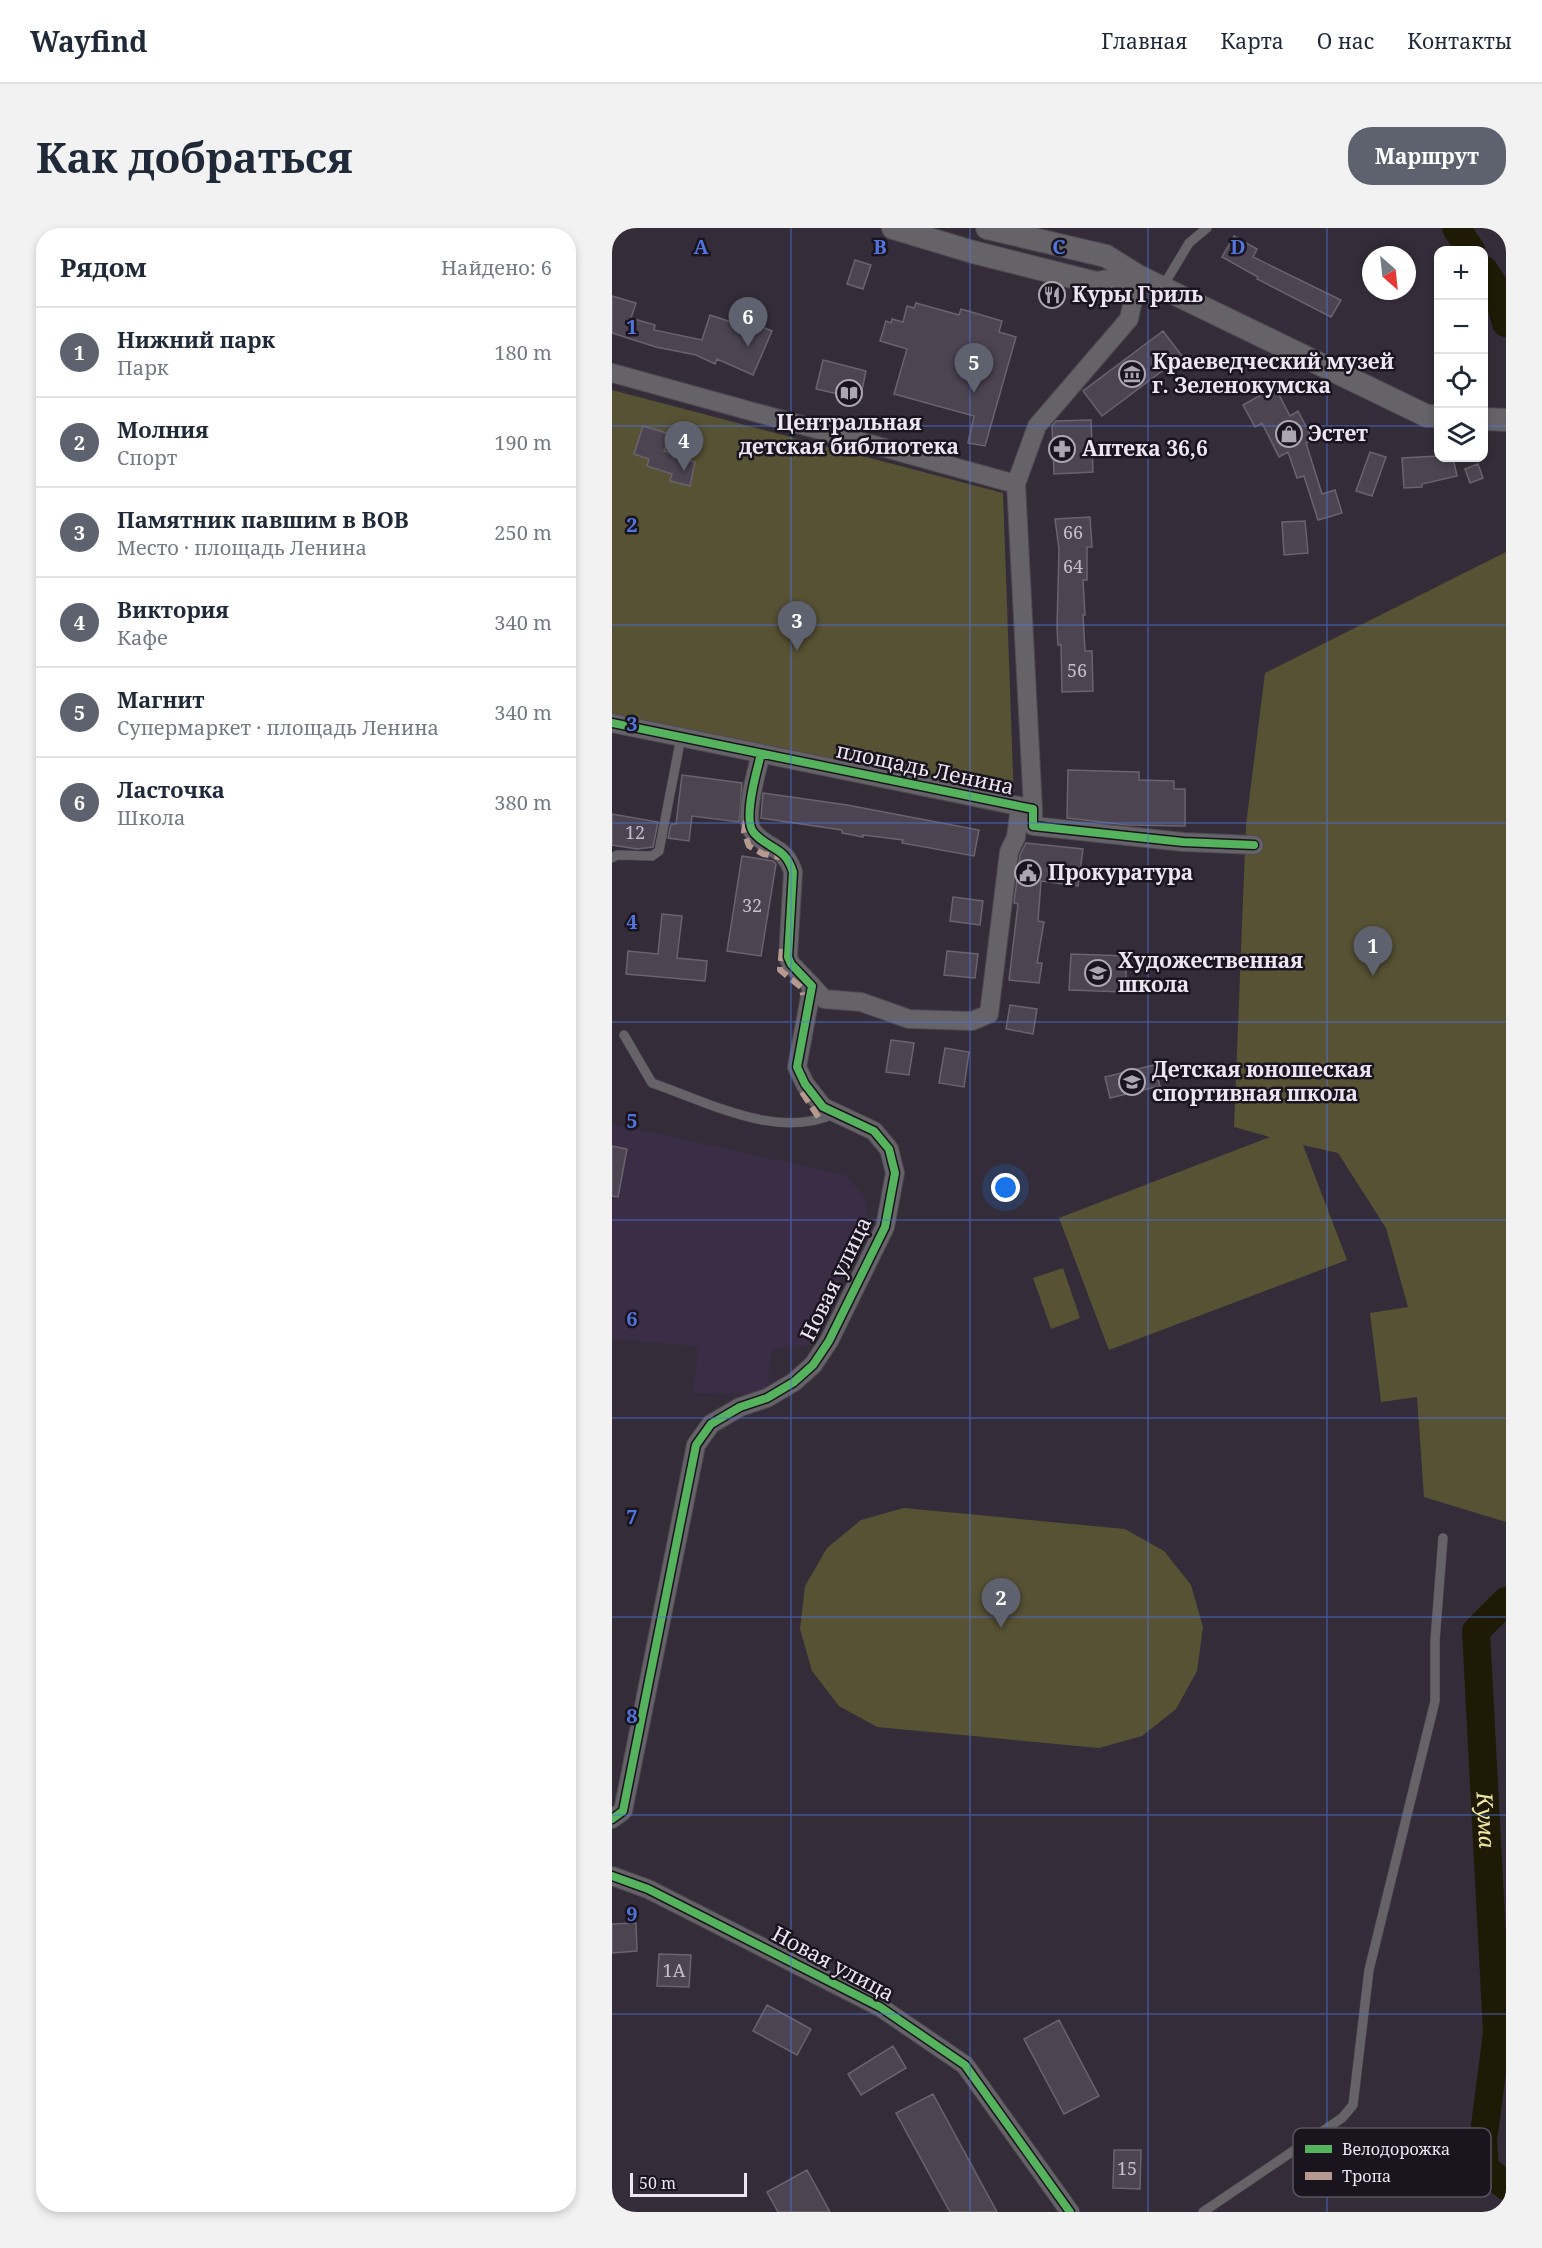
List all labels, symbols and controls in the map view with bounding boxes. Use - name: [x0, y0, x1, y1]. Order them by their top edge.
- text: Wayfind: [30, 22, 148, 60]
- text: Главная: [1101, 27, 1188, 55]
- text: Карта: [1221, 27, 1284, 55]
- text: О нас: [1317, 27, 1374, 55]
- text: Контакты: [1407, 27, 1512, 55]
- button: Маршрут: [1348, 127, 1506, 185]
- text: Как добраться: [36, 128, 353, 185]
- text: A: [693, 233, 709, 260]
- text: B: [873, 233, 887, 260]
- text: C: [1052, 233, 1066, 260]
- text: D: [1230, 233, 1246, 260]
- north arrow: [1362, 246, 1416, 300]
- map controls: [1434, 246, 1488, 462]
- button: +: [1434, 246, 1488, 300]
- text: Рядом: [60, 249, 147, 285]
- text: Найдено: 6: [441, 254, 552, 281]
- restaurant icon: Куры Гриль: [1037, 280, 1067, 310]
- place label: Куры Гриль: [1072, 280, 1203, 308]
- pin: 6: [728, 298, 768, 347]
- button: −: [1434, 300, 1488, 354]
- text: 1: [626, 313, 638, 340]
- text: Нижний парк: [117, 324, 275, 354]
- text: 1: [74, 339, 85, 366]
- text: 180 m: [494, 339, 552, 366]
- pin: 5: [954, 344, 994, 393]
- place label: Краеведческий музей г. Зеленокумска: [1152, 347, 1394, 399]
- text: Парк: [117, 354, 169, 381]
- button: locate: [1434, 354, 1488, 408]
- museum icon: Краеведческий музей г. Зеленокумска: [1117, 359, 1147, 389]
- library icon: Центральная детская библиотека: [834, 378, 864, 408]
- place label: Центральная детская библиотека: [739, 408, 959, 460]
- button: layers: [1434, 408, 1488, 462]
- text: Молния: [117, 414, 209, 444]
- shop icon: Эстет: [1274, 419, 1304, 449]
- place label: Эстет: [1308, 419, 1368, 447]
- pin: 4: [664, 422, 704, 471]
- text: 2: [74, 429, 85, 456]
- text: 190 m: [494, 429, 552, 456]
- pharmacy icon: Аптека 36,6: [1047, 434, 1077, 464]
- place label: Аптека 36,6: [1082, 434, 1208, 462]
- text: Спорт: [117, 444, 177, 471]
- text: Памятник павшим в ВОВ: [117, 504, 409, 534]
- text: 2: [626, 511, 638, 538]
- text: 3: [74, 519, 85, 546]
- text: 250 m: [494, 519, 552, 546]
- house number: 66: [1063, 520, 1083, 544]
- text: Место · площадь Ленина: [117, 534, 367, 561]
- house number: 64: [1063, 554, 1083, 578]
- text: Виктория: [117, 594, 229, 624]
- pin: 3: [778, 602, 816, 651]
- text: 4: [74, 609, 85, 636]
- text: 340 m: [494, 609, 552, 636]
- text: Кафе: [117, 624, 168, 651]
- house number: 56: [1067, 658, 1087, 682]
- text: Магнит: [117, 684, 204, 714]
- text: 5: [74, 699, 85, 726]
- text: 340 m: [494, 699, 552, 726]
- text: 3: [626, 710, 638, 737]
- text: Супермаркет · площадь Ленина: [117, 714, 439, 741]
- street label: площадь Ленина: [834, 735, 1017, 801]
- text: Ласточка: [117, 774, 225, 804]
- text: 6: [74, 789, 85, 816]
- text: 380 m: [494, 789, 552, 816]
- text: Школа: [117, 804, 186, 831]
- house number: 12: [625, 820, 645, 844]
- public building icon: Прокуратура: [1013, 858, 1043, 888]
- place label: Прокуратура: [1048, 858, 1193, 886]
- house number: 32: [742, 893, 762, 917]
- text: 4: [626, 908, 638, 935]
- pin: 1: [1354, 926, 1392, 976]
- place label: Художественная школа: [1118, 946, 1303, 998]
- school or university icon: Художественная школа: [1083, 958, 1113, 988]
- place label: Детская юношеская спортивная школа: [1152, 1055, 1372, 1107]
- school or university icon: Детская юношеская спортивная школа: [1117, 1067, 1147, 1097]
- text: 5: [626, 1107, 638, 1134]
- your location: [991, 1173, 1020, 1202]
- street label: Новая улица: [793, 1212, 877, 1345]
- text: 6: [626, 1305, 638, 1332]
- text: 7: [626, 1503, 638, 1530]
- pin: 2: [982, 1578, 1020, 1628]
- text: 8: [626, 1702, 638, 1729]
- water label: Кума: [1470, 1790, 1503, 1850]
- text: 9: [626, 1900, 638, 1927]
- street label: Новая улица: [767, 1919, 900, 2007]
- house number: 1А: [663, 1958, 686, 1982]
- legend: [1293, 2128, 1491, 2197]
- text: Велодорожка: [1342, 2138, 1450, 2160]
- house number: 15: [1117, 2156, 1137, 2180]
- text: Тропа: [1342, 2165, 1391, 2187]
- scale bar: [630, 2170, 747, 2198]
- text: 50 m: [639, 2172, 676, 2194]

